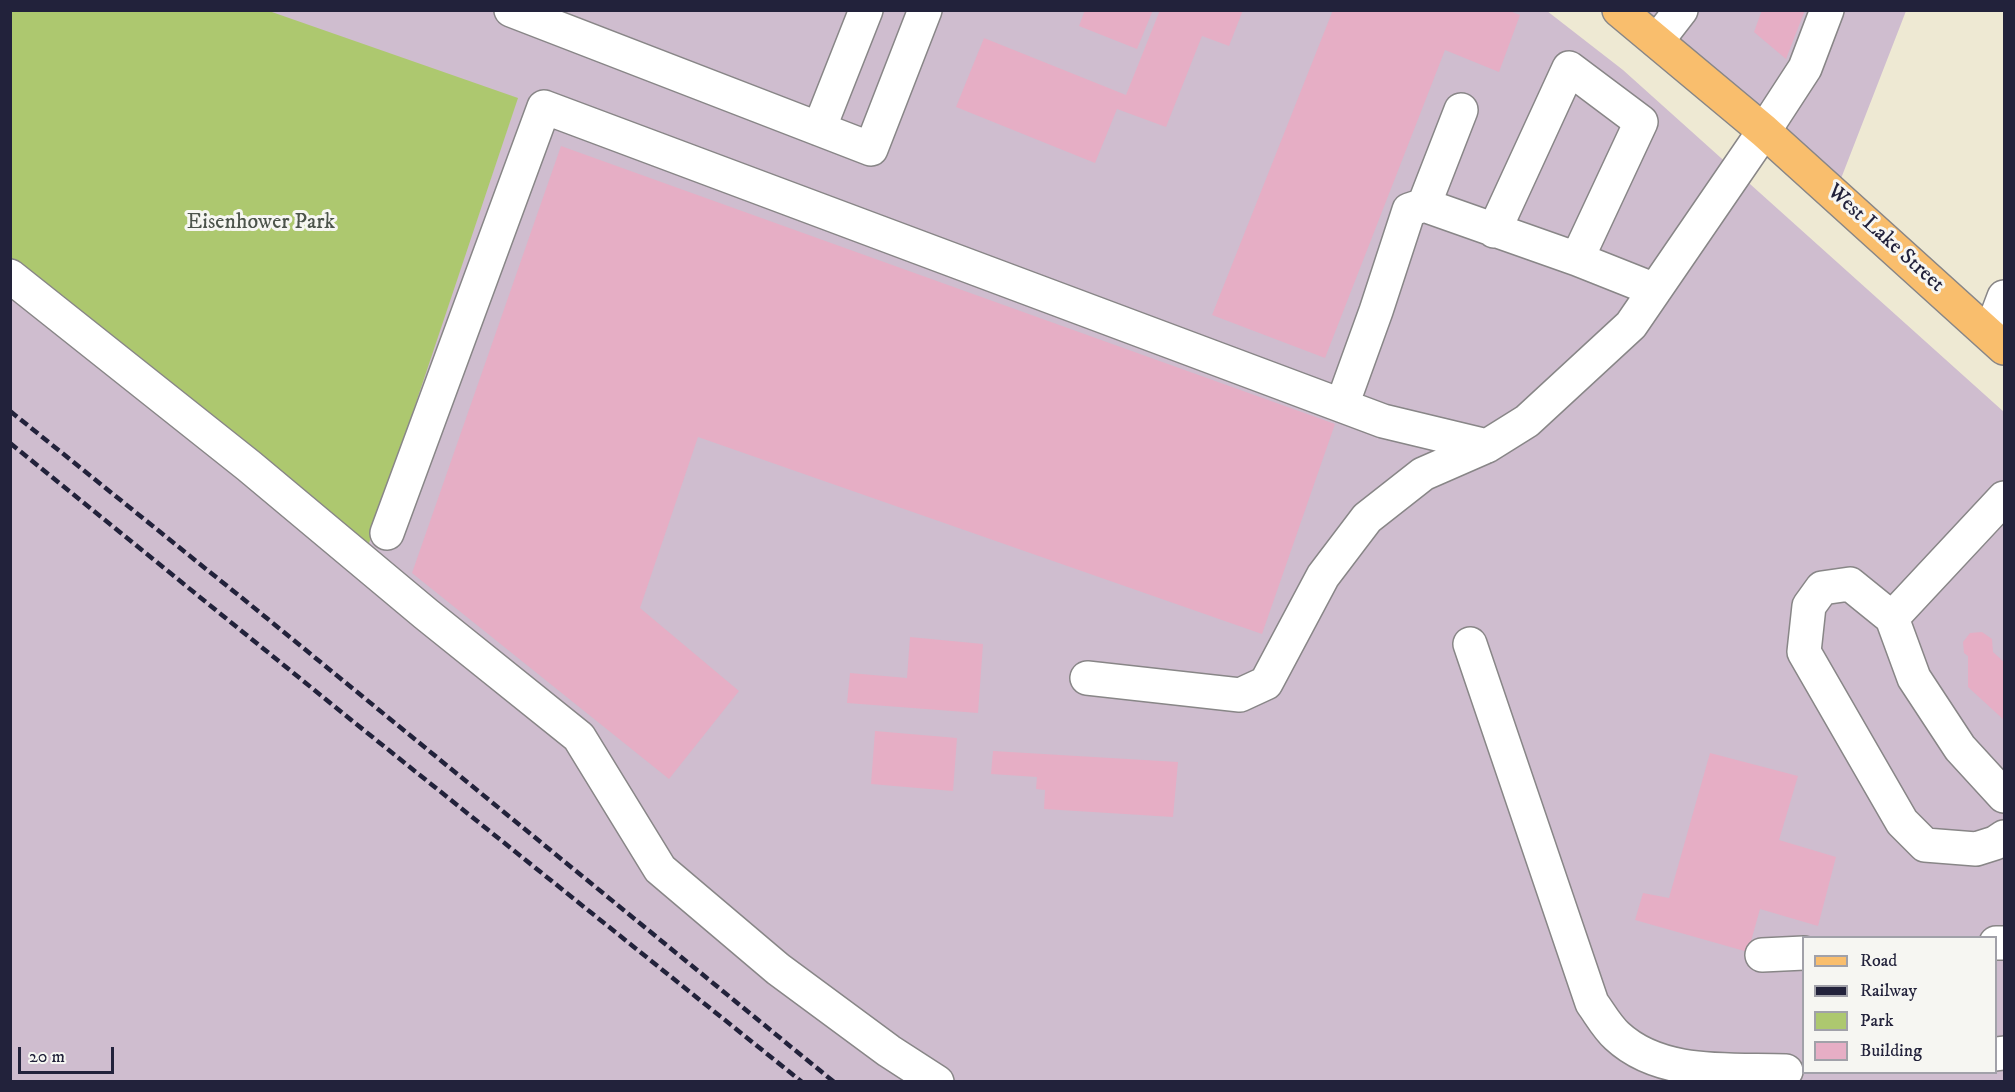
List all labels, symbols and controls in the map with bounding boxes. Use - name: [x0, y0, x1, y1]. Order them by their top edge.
- street label: West Lake Street: [1821, 179, 1949, 299]
- park label: Eisenhower Park: [187, 210, 335, 236]
- legend: [1802, 936, 1997, 1074]
- text: Road: [1860, 950, 1897, 972]
- text: Railway: [1860, 980, 1917, 1002]
- text: Park: [1860, 1010, 1894, 1032]
- scale bar: [21, 1035, 117, 1073]
- text: Building: [1860, 1040, 1922, 1062]
- text: 20 m: [29, 1046, 65, 1068]

